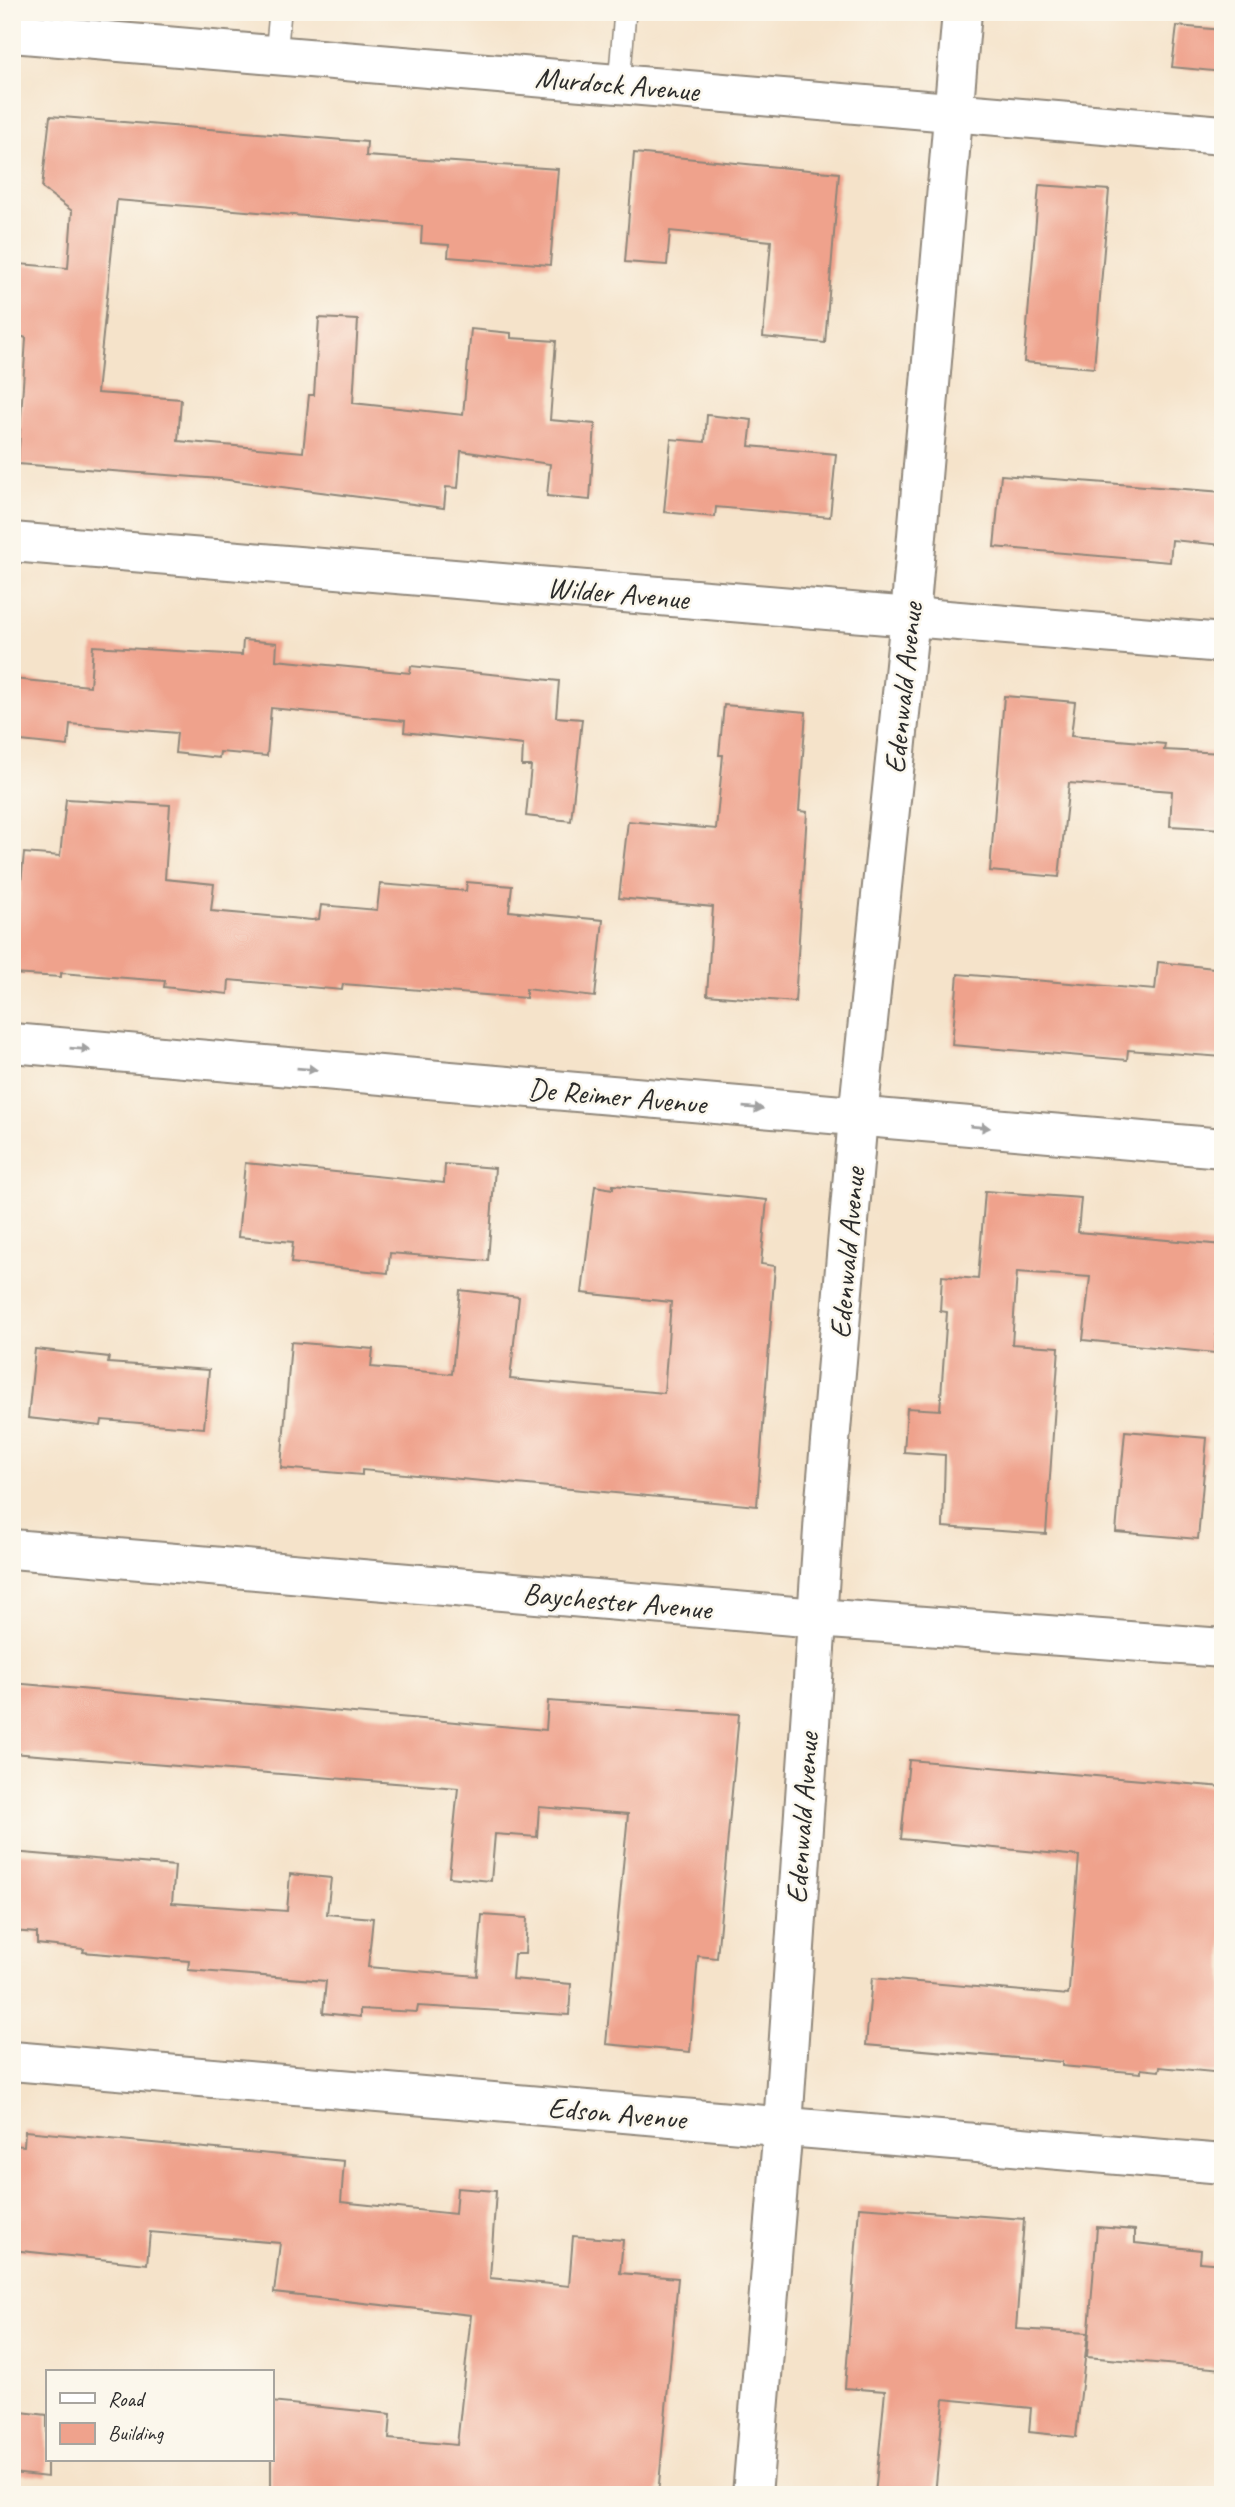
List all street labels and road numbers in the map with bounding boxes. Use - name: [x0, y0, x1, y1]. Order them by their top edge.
- street label: Murdock Avenue: [534, 58, 703, 110]
- street label: Wilder Avenue: [546, 568, 692, 618]
- street label: Edenwald Avenue: [875, 599, 931, 775]
- street label: De Reimer Avenue: [526, 1069, 710, 1123]
- street label: Edenwald Avenue: [821, 1164, 874, 1340]
- street label: Baychester Avenue: [521, 1574, 715, 1628]
- street label: Edenwald Avenue: [777, 1729, 827, 1905]
- street label: Edson Avenue: [546, 2088, 690, 2138]

